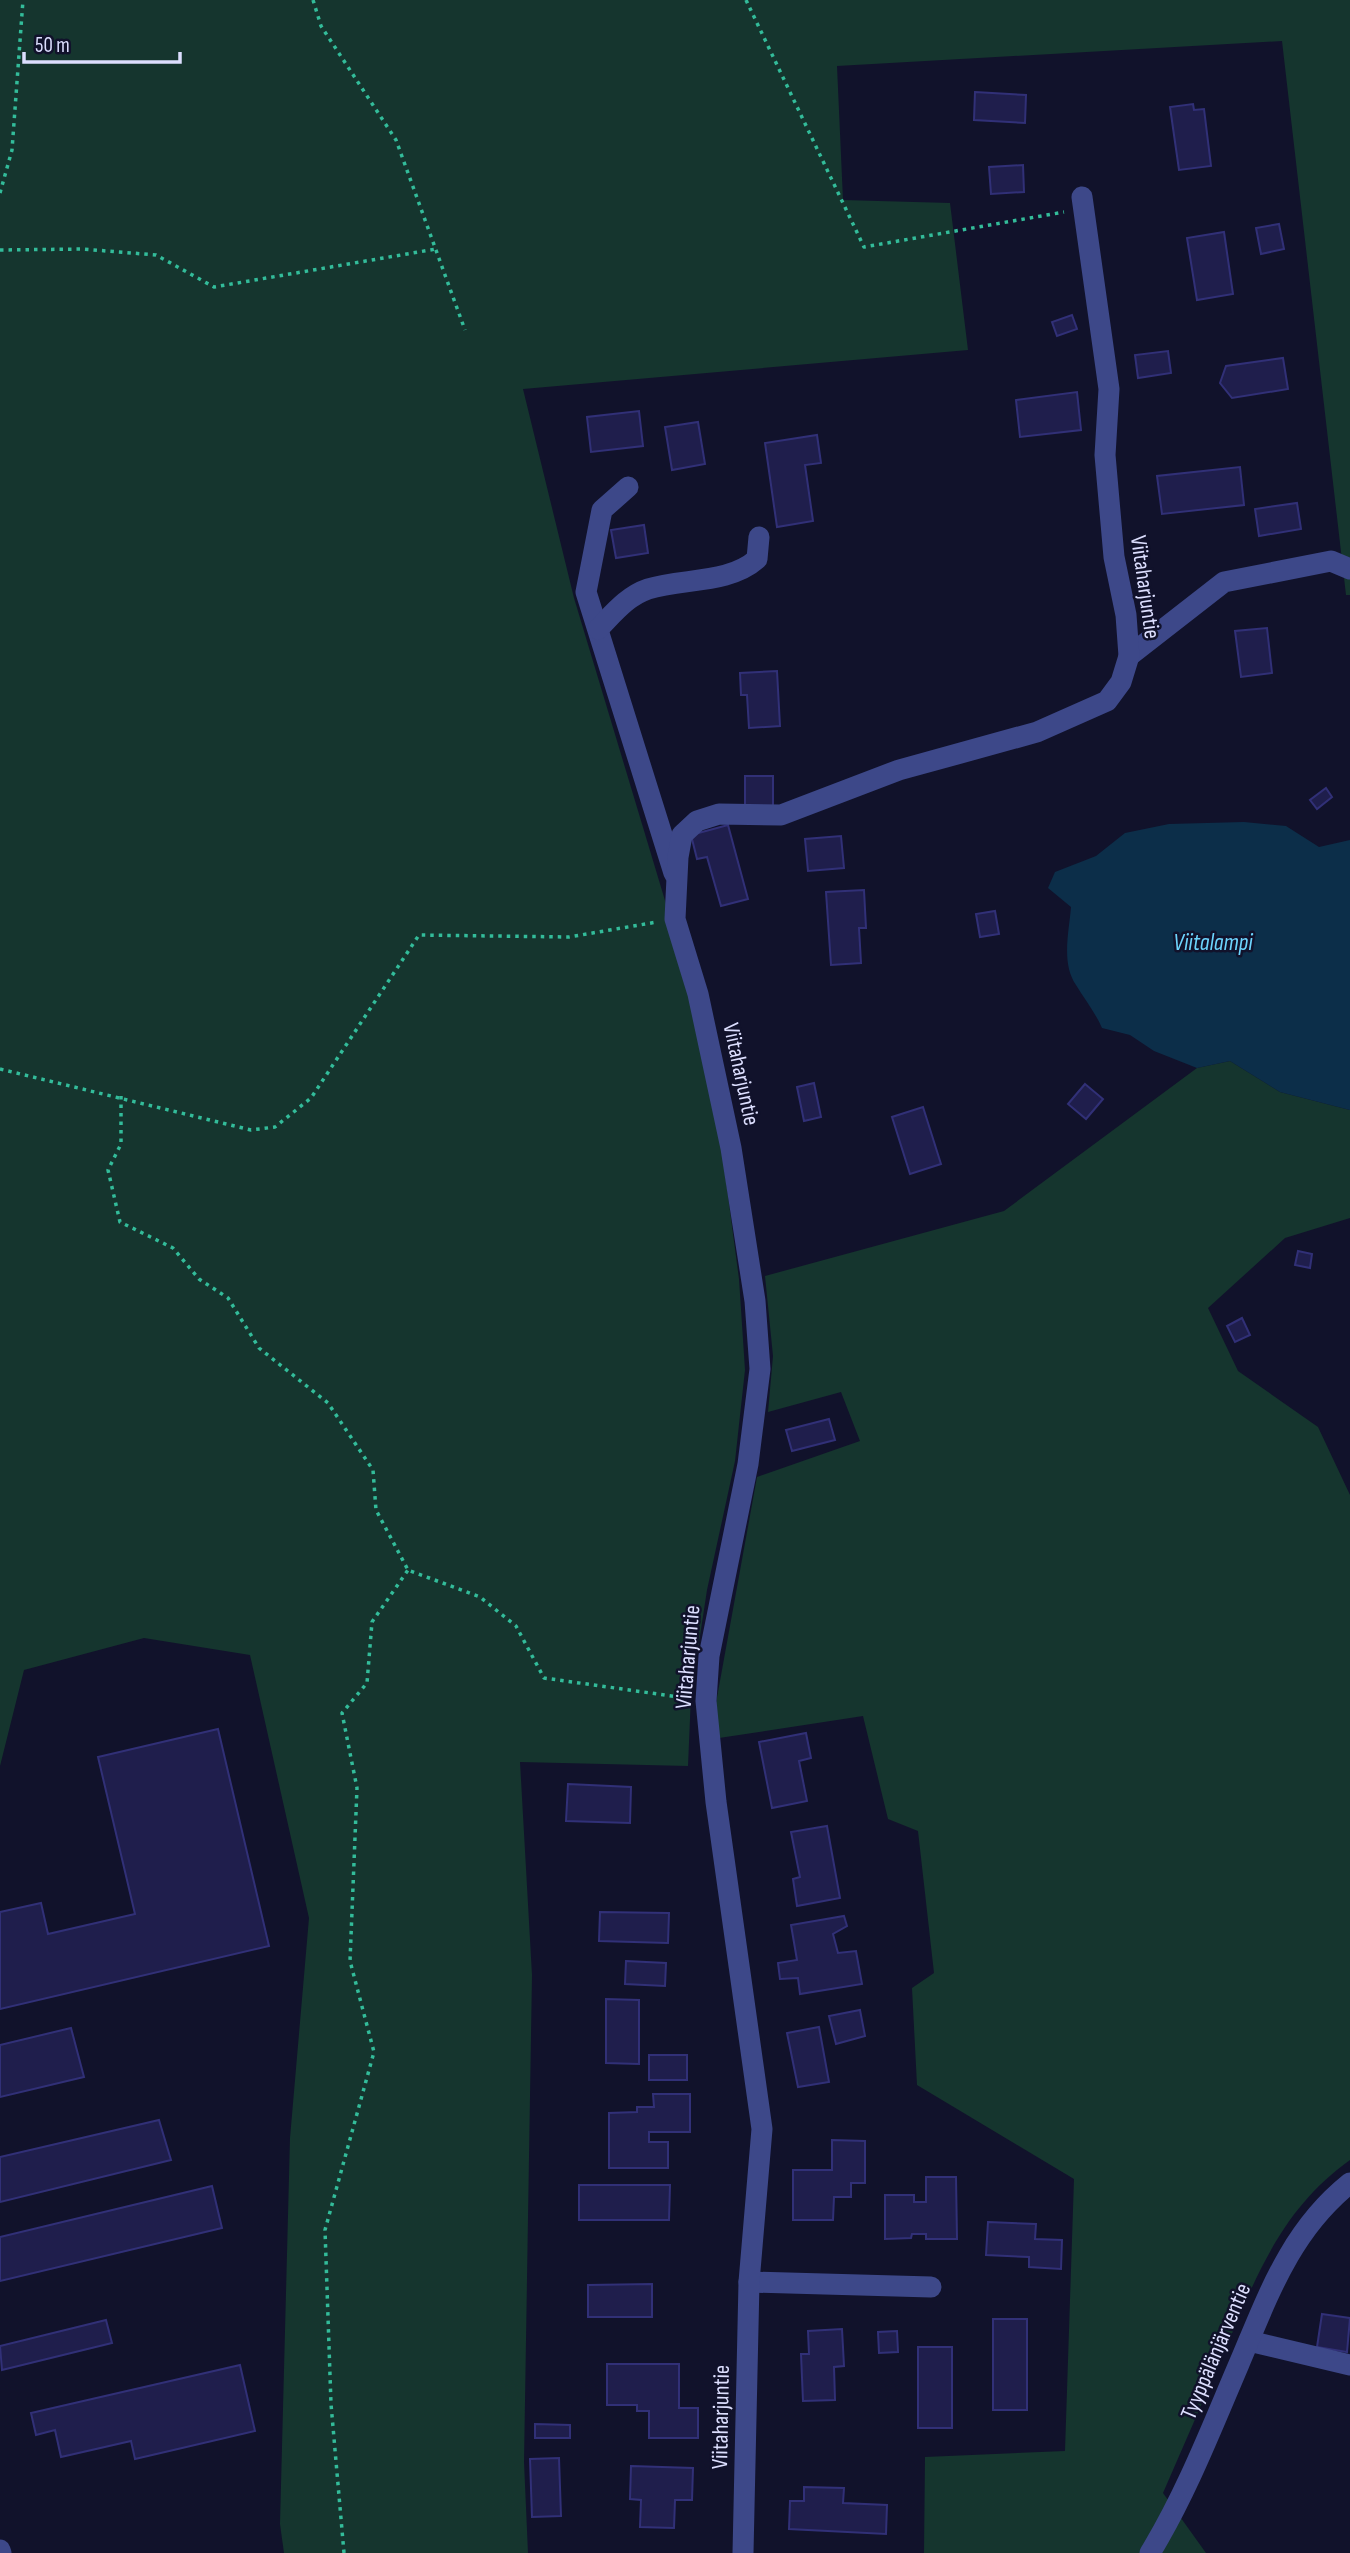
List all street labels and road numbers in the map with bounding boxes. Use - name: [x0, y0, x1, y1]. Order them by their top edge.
- street label: Viitaharjuntie: [1124, 534, 1166, 641]
- street label: Viitaharjuntie: [716, 1020, 766, 1128]
- street label: Viitaharjuntie: [670, 1604, 706, 1710]
- street label: Tyyppälänjärventie: [1175, 2279, 1257, 2424]
- street label: Viitaharjuntie: [706, 2365, 736, 2469]

